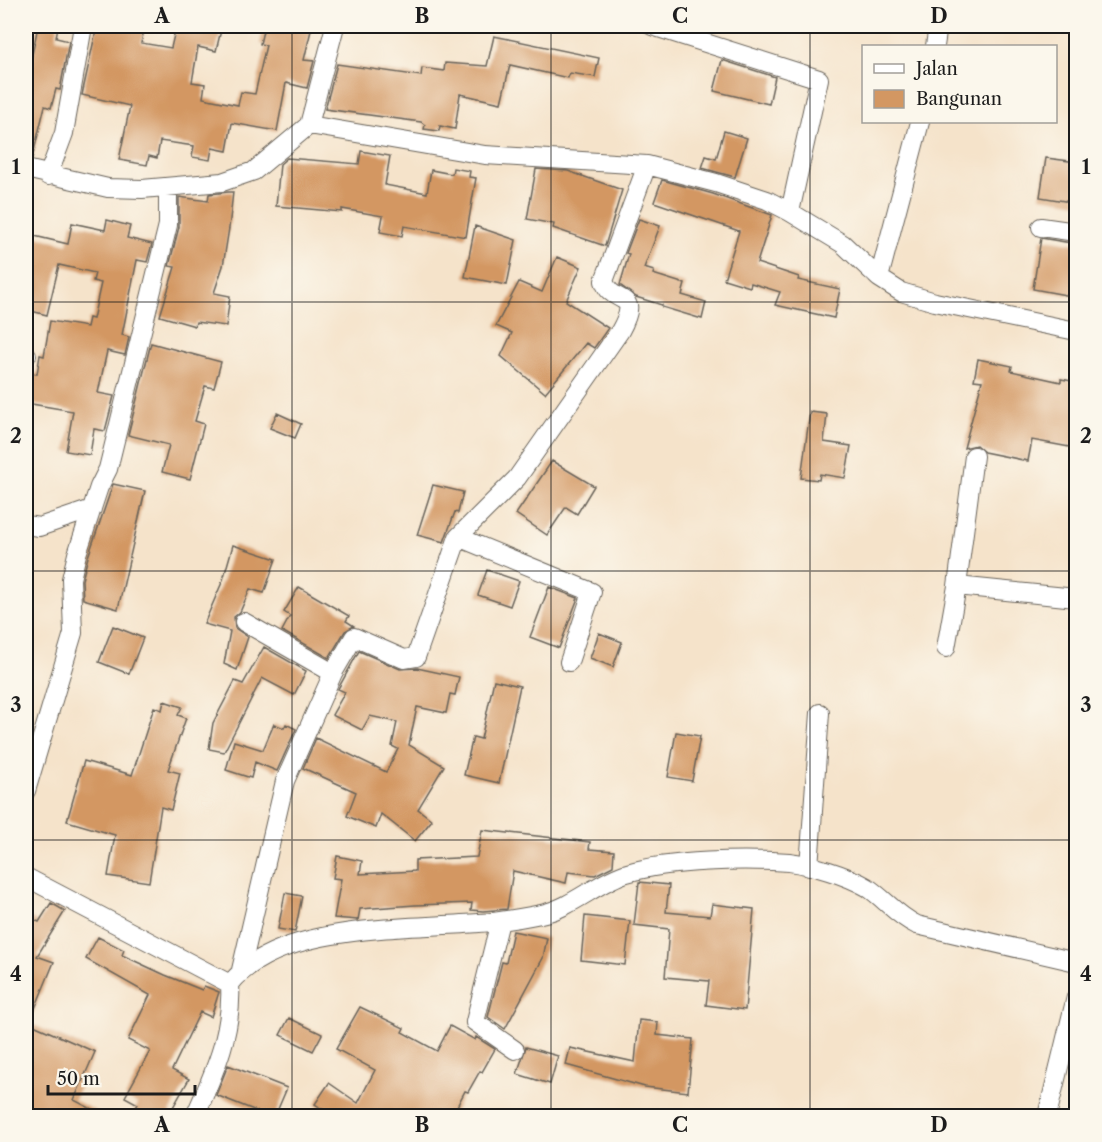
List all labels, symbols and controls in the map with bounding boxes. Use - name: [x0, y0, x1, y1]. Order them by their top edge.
- text: A: [153, 4, 170, 28]
- text: B: [415, 4, 430, 28]
- text: C: [672, 4, 688, 28]
- text: D: [930, 4, 948, 28]
- legend: [862, 45, 1057, 123]
- text: Jalan: [913, 58, 958, 80]
- text: Bangunan: [916, 88, 1002, 110]
- text: 1: [12, 155, 21, 179]
- text: 1: [1082, 155, 1091, 179]
- text: 2: [10, 424, 22, 448]
- text: 2: [1080, 424, 1092, 448]
- text: 3: [10, 693, 22, 717]
- text: 3: [1080, 693, 1092, 717]
- text: 4: [10, 962, 22, 986]
- text: 4: [1080, 962, 1092, 986]
- scale bar: [48, 1058, 195, 1096]
- text: 50 m: [57, 1068, 100, 1090]
- text: A: [153, 1113, 170, 1137]
- text: B: [415, 1113, 430, 1137]
- text: C: [672, 1113, 688, 1137]
- text: D: [930, 1113, 948, 1137]

